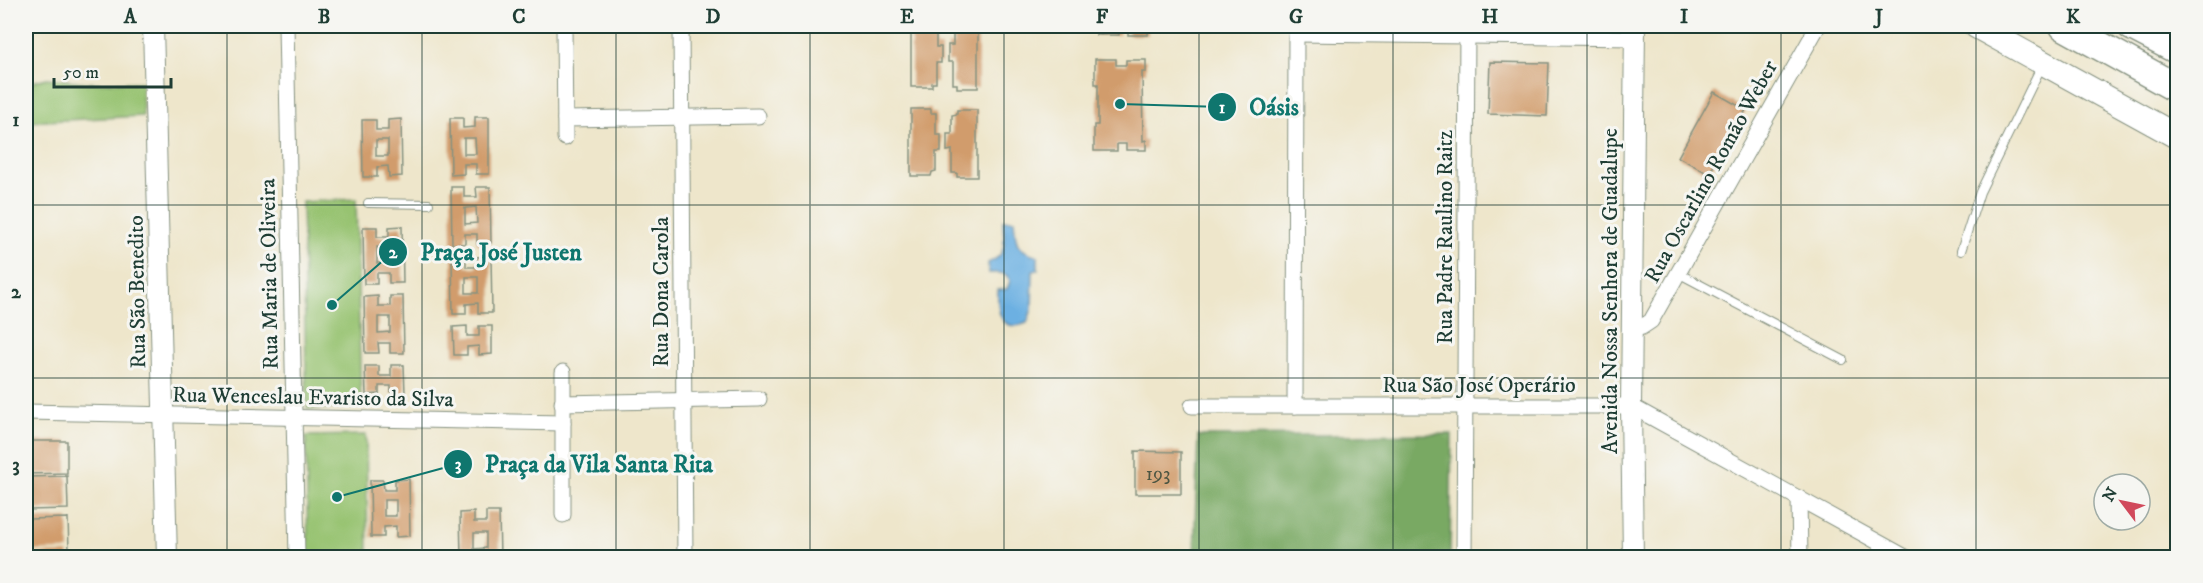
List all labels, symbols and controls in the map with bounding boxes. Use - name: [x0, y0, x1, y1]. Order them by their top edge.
- text: A: [123, 5, 138, 30]
- text: B: [318, 5, 330, 30]
- text: C: [512, 5, 526, 30]
- text: D: [706, 5, 721, 30]
- text: E: [900, 5, 914, 30]
- text: F: [1096, 5, 1109, 30]
- text: G: [1289, 5, 1303, 30]
- text: H: [1482, 5, 1499, 30]
- text: I: [1680, 5, 1688, 30]
- text: J: [1873, 5, 1883, 30]
- text: K: [2066, 5, 2081, 30]
- scale bar: [54, 51, 171, 89]
- street label: Rua Oscarlino Romão Weber: [1639, 55, 1784, 288]
- text: 50 m: [63, 62, 99, 84]
- callout: Oásis: [1207, 86, 1310, 128]
- text: Oásis: [1249, 93, 1299, 123]
- text: 1: [1219, 97, 1226, 119]
- text: 1: [12, 108, 20, 133]
- street label: Avenida Nossa Senhora de Guadalupe: [1597, 128, 1624, 454]
- street label: Rua Padre Raulino Raitz: [1432, 129, 1459, 344]
- street label: Rua Maria de Oliveira: [254, 178, 285, 370]
- street label: Rua São Benedito: [123, 215, 152, 369]
- street label: Rua Dona Carola: [648, 216, 675, 367]
- callout: Praça José Justen: [378, 231, 593, 273]
- text: Praça José Justen: [420, 238, 582, 268]
- text: 2: [389, 242, 399, 264]
- text: 2: [11, 280, 22, 305]
- street label: Rua São José Operário: [1382, 372, 1576, 399]
- street label: Rua Wenceslau Evaristo da Silva: [172, 382, 455, 413]
- callout: Praça da Vila Santa Rita: [443, 443, 725, 485]
- text: Praça da Vila Santa Rita: [485, 450, 714, 480]
- text: 3: [12, 453, 20, 478]
- text: 3: [455, 454, 462, 476]
- house number: 193: [1146, 462, 1170, 487]
- north arrow: [2092, 472, 2152, 532]
- text: N: [2098, 484, 2122, 505]

